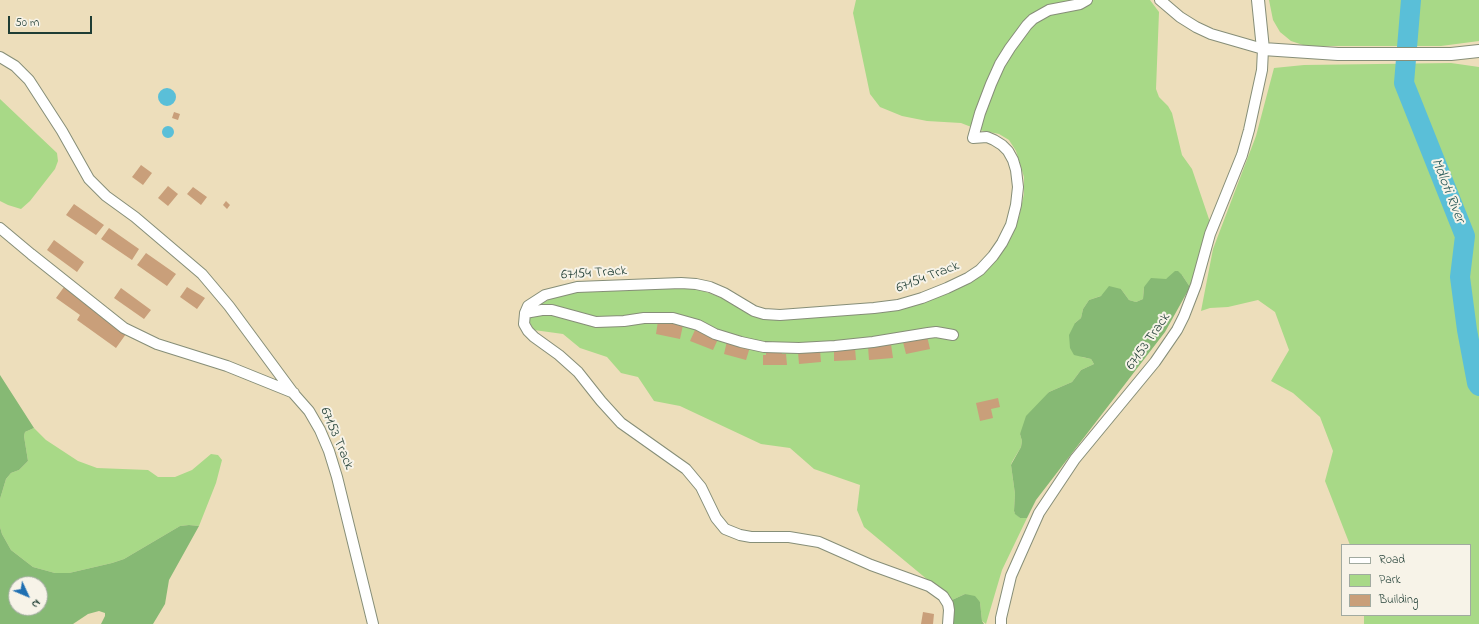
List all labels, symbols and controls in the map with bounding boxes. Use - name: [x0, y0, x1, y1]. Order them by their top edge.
- scale bar: [10, 8, 94, 34]
- text: 50 m: [15, 14, 39, 32]
- water label: Mdloti River: [1426, 156, 1468, 226]
- street label: 67154 Track: [894, 258, 962, 298]
- street label: 67154 Track: [561, 263, 627, 285]
- street label: 67153 Track: [1123, 310, 1175, 374]
- street label: 67153 Track: [315, 405, 357, 473]
- legend: [1341, 544, 1471, 616]
- text: Road: [1379, 551, 1405, 569]
- text: Park: [1379, 571, 1401, 589]
- north arrow: [8, 576, 48, 616]
- text: Building: [1379, 591, 1418, 609]
- text: N: [28, 595, 44, 612]

